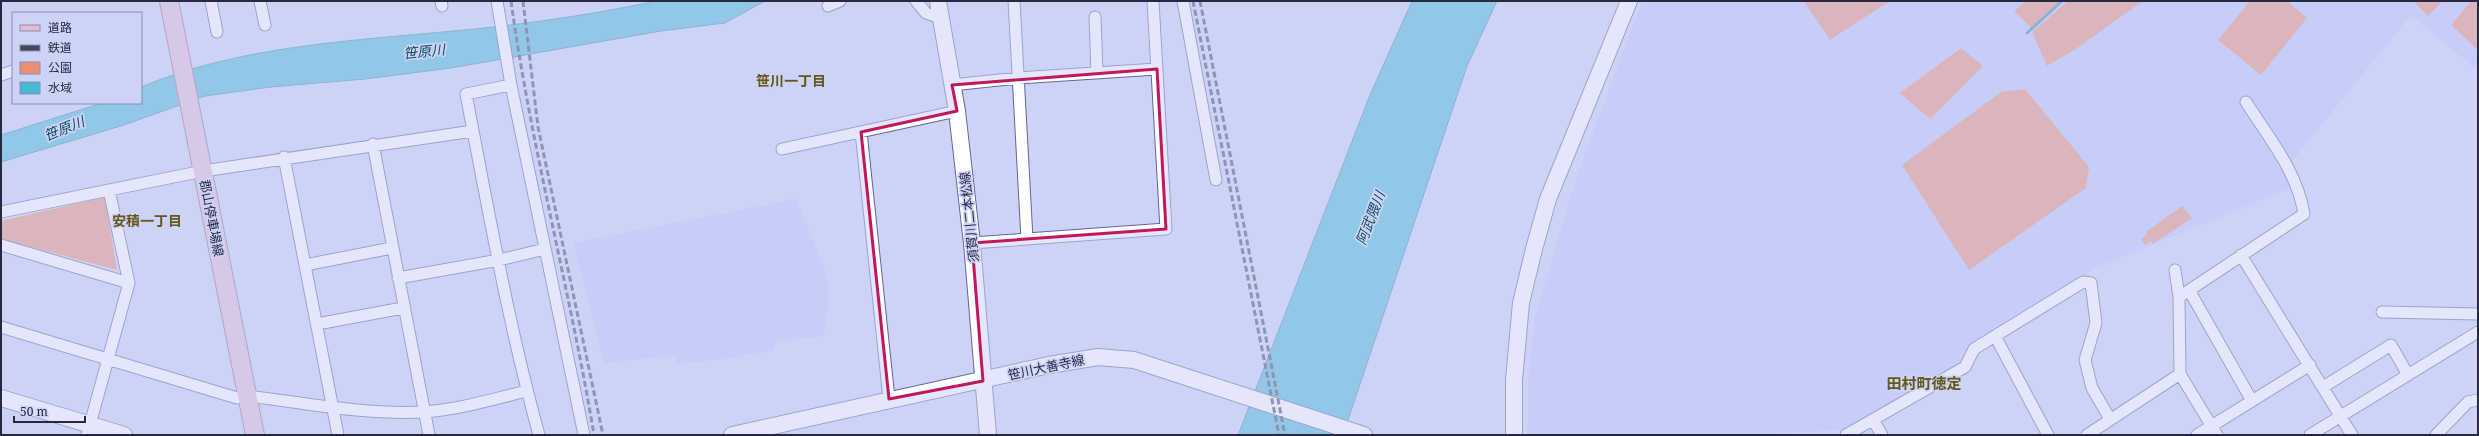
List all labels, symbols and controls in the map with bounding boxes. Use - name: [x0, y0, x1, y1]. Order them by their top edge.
- legend: [12, 12, 142, 104]
- text: 道路: [48, 19, 72, 36]
- text: 鉄道: [48, 39, 72, 56]
- water label: 笹原川: [402, 39, 448, 63]
- text: 公園: [48, 59, 72, 76]
- district label: 笹川一丁目: [756, 71, 826, 90]
- text: 水域: [48, 79, 72, 96]
- water label: 笹原川: [41, 111, 89, 145]
- street label: 須賀川二本松線: [955, 171, 983, 263]
- street label: 郡山停車場線: [196, 178, 228, 258]
- water label: 阿武隈川: [1351, 187, 1390, 248]
- district label: 安積一丁目: [112, 211, 182, 230]
- street label: 笹川大善寺線: [1006, 350, 1086, 384]
- district label: 田村町徳定: [1886, 373, 1962, 393]
- scale bar: [14, 398, 85, 424]
- text: 50 m: [20, 403, 48, 420]

